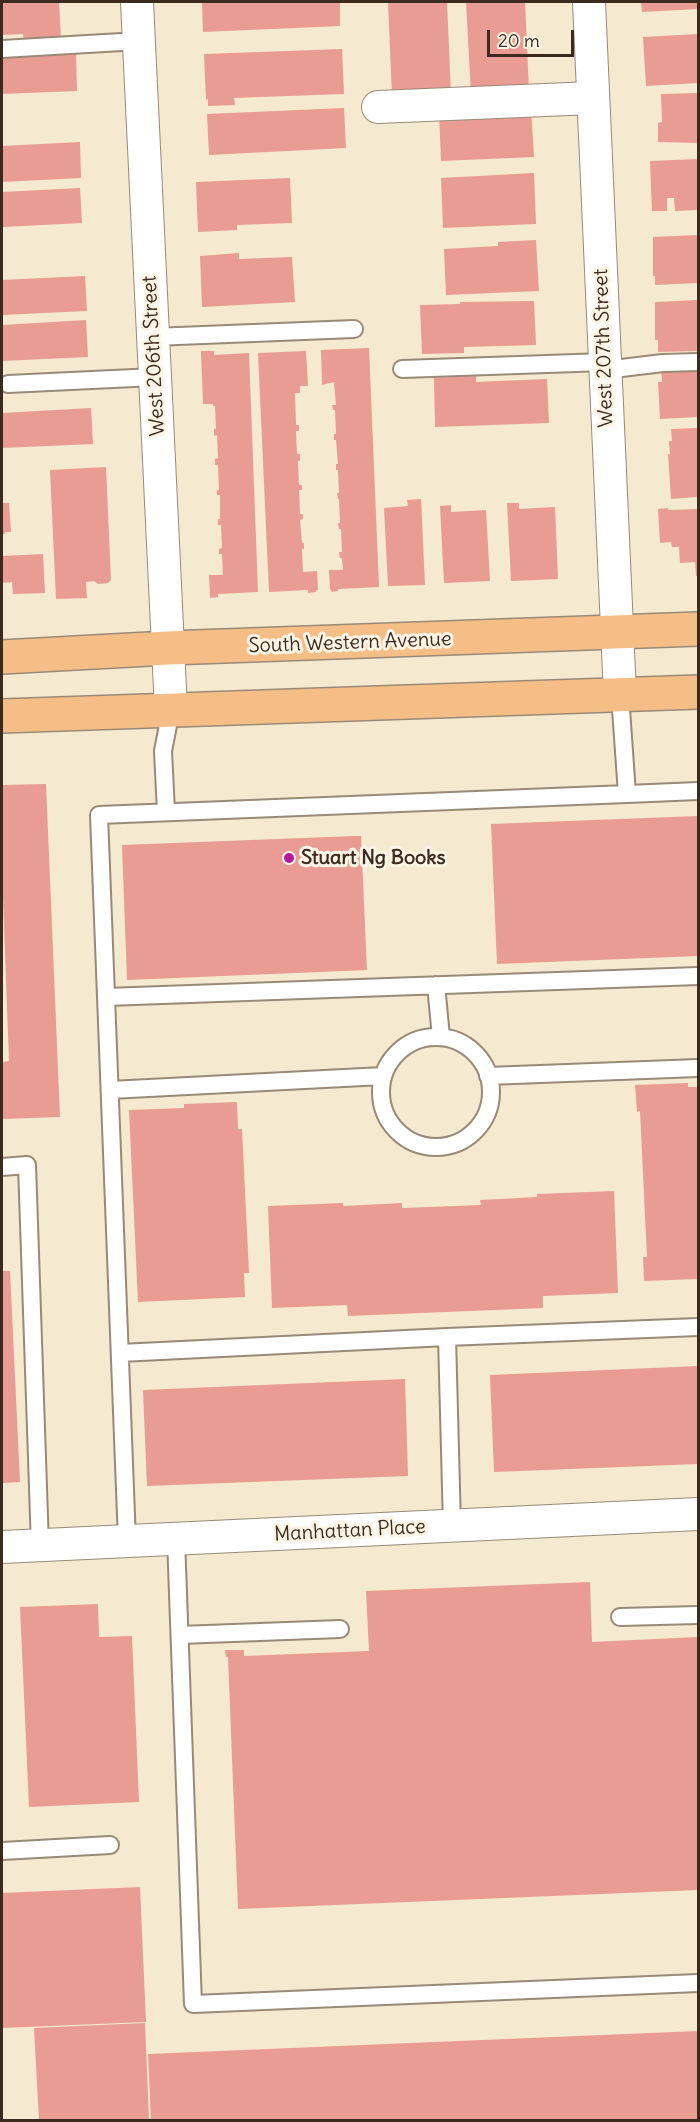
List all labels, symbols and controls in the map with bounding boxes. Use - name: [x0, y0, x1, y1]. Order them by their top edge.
- scale bar: [490, 18, 577, 56]
- text: 20 m: [498, 29, 540, 52]
- street label: West 207th Street: [589, 268, 619, 428]
- street label: West 206th Street: [138, 275, 170, 437]
- street label: South Western Avenue: [248, 627, 452, 659]
- place label: Stuart Ng Books: [301, 846, 446, 870]
- marker: Stuart Ng Books: [282, 851, 296, 865]
- street label: Manhattan Place: [274, 1515, 426, 1547]

